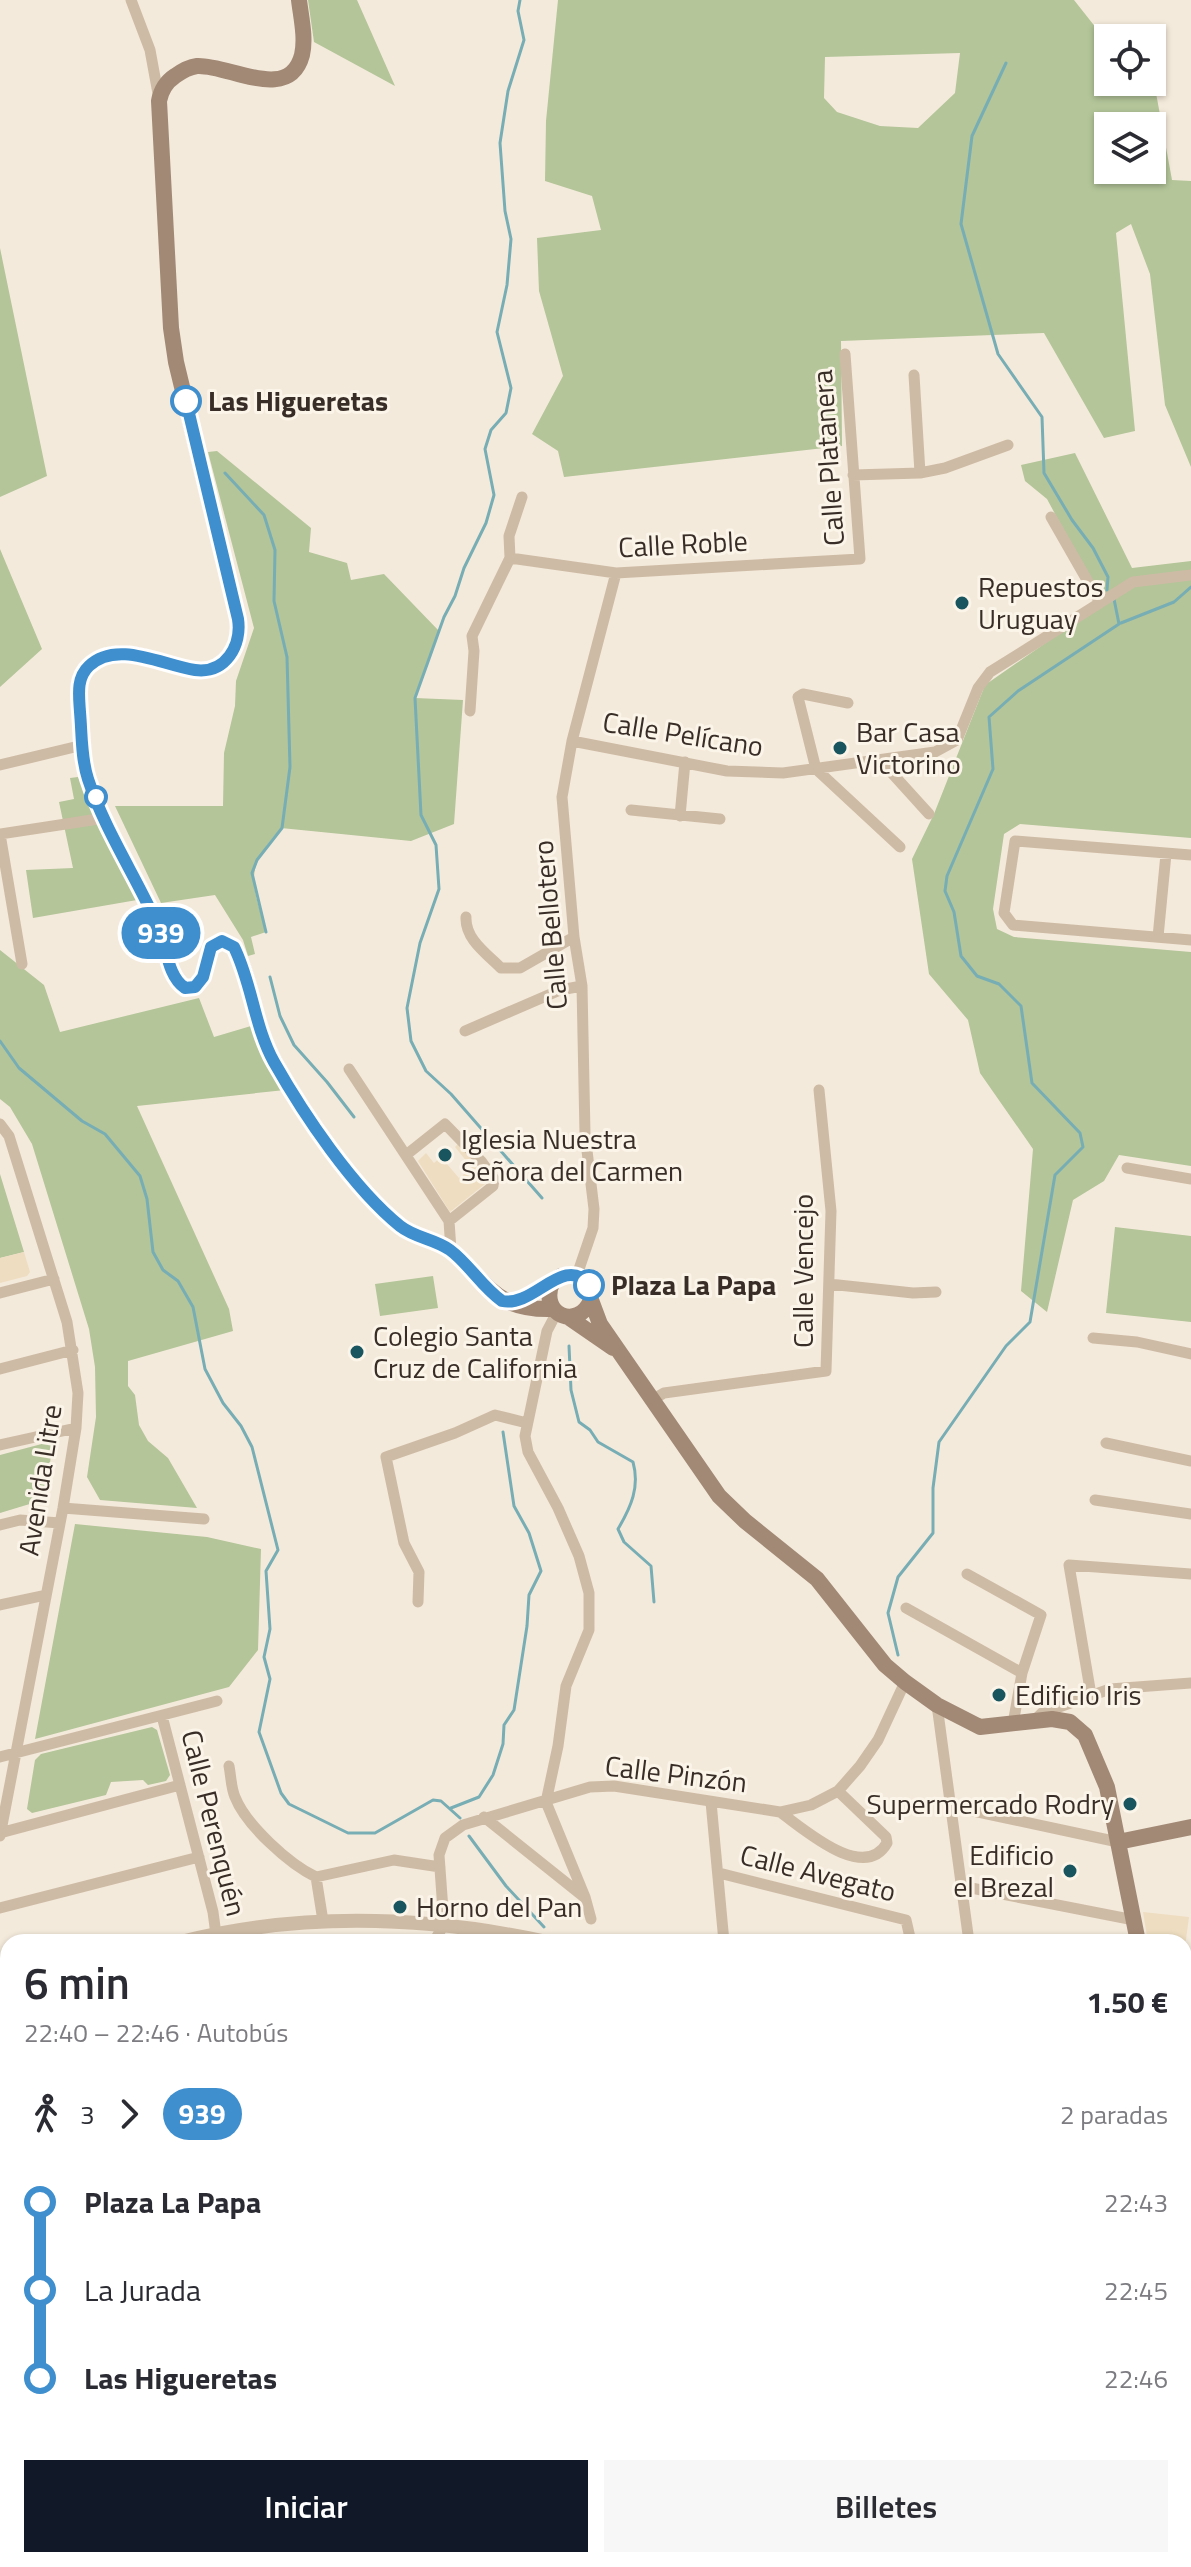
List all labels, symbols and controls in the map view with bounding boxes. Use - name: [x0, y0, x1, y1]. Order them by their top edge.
- map controls: [1094, 24, 1166, 184]
- button: locate: [1094, 24, 1166, 96]
- button: layers: [1094, 112, 1166, 184]
- street label: Calle Platanera: [800, 369, 855, 547]
- place label: Las Higueretas: [208, 379, 388, 422]
- marker: Las Higueretas: [171, 386, 201, 416]
- street label: Calle Roble: [617, 519, 749, 568]
- place label: Repuestos Uruguay: [978, 565, 1104, 640]
- marker: Repuestos Uruguay: [953, 594, 971, 612]
- street label: Calle Pelícano: [600, 700, 766, 767]
- place label: Bar Casa Victorino: [856, 710, 961, 785]
- marker: Bar Casa Victorino: [831, 739, 849, 757]
- unlabelled marker: [85, 786, 107, 808]
- street label: Calle Bellotero: [521, 839, 578, 1011]
- line badge: 939: [115, 907, 207, 959]
- text: 939: [137, 911, 185, 954]
- place label: Iglesia Nuestra Señora del Carmen: [461, 1117, 683, 1192]
- marker: Iglesia Nuestra Señora del Carmen: [436, 1146, 454, 1164]
- street label: Calle Vencejo: [781, 1194, 824, 1348]
- place label: Plaza La Papa: [611, 1263, 776, 1306]
- marker: Plaza La Papa: [574, 1270, 604, 1300]
- place label: Colegio Santa Cruz de California: [373, 1314, 577, 1389]
- marker: Colegio Santa Cruz de California: [348, 1343, 366, 1361]
- street label: Avenida Litre: [6, 1401, 73, 1559]
- place label: Edificio Iris: [1015, 1673, 1142, 1716]
- marker: Edificio Iris: [990, 1686, 1008, 1704]
- street label: Calle Perenquén: [171, 1725, 258, 1921]
- street label: Calle Pinzón: [603, 1743, 750, 1804]
- place label: Supermercado Rodry: [867, 1782, 1114, 1825]
- marker: Supermercado Rodry: [1121, 1795, 1139, 1813]
- street label: Calle Avegato: [736, 1832, 900, 1913]
- place label: Edificio el Brezal: [953, 1833, 1054, 1908]
- marker: Edificio el Brezal: [1061, 1862, 1079, 1880]
- place label: Horno del Pan: [416, 1885, 582, 1928]
- marker: Horno del Pan: [391, 1898, 409, 1916]
- text: 6 min: [24, 1949, 130, 2016]
- text: 1.50 €: [1087, 1979, 1168, 2025]
- text: 22:40 – 22:46 · Autobús: [24, 2013, 288, 2052]
- icon: walk: [24, 2092, 68, 2136]
- icon: forward: [107, 2092, 151, 2136]
- text: 939: [179, 2092, 226, 2135]
- text: 3: [80, 2095, 95, 2134]
- text: 2 paradas: [1060, 2095, 1168, 2134]
- text: Plaza La Papa: [84, 2179, 261, 2225]
- text: 22:43: [1104, 2183, 1168, 2222]
- text: La Jurada: [84, 2267, 201, 2313]
- text: 22:45: [1104, 2271, 1168, 2310]
- text: Las Higueretas: [84, 2355, 277, 2401]
- text: 22:46: [1104, 2359, 1168, 2398]
- button: Iniciar: [24, 2460, 588, 2552]
- button: Billetes: [604, 2460, 1168, 2552]

